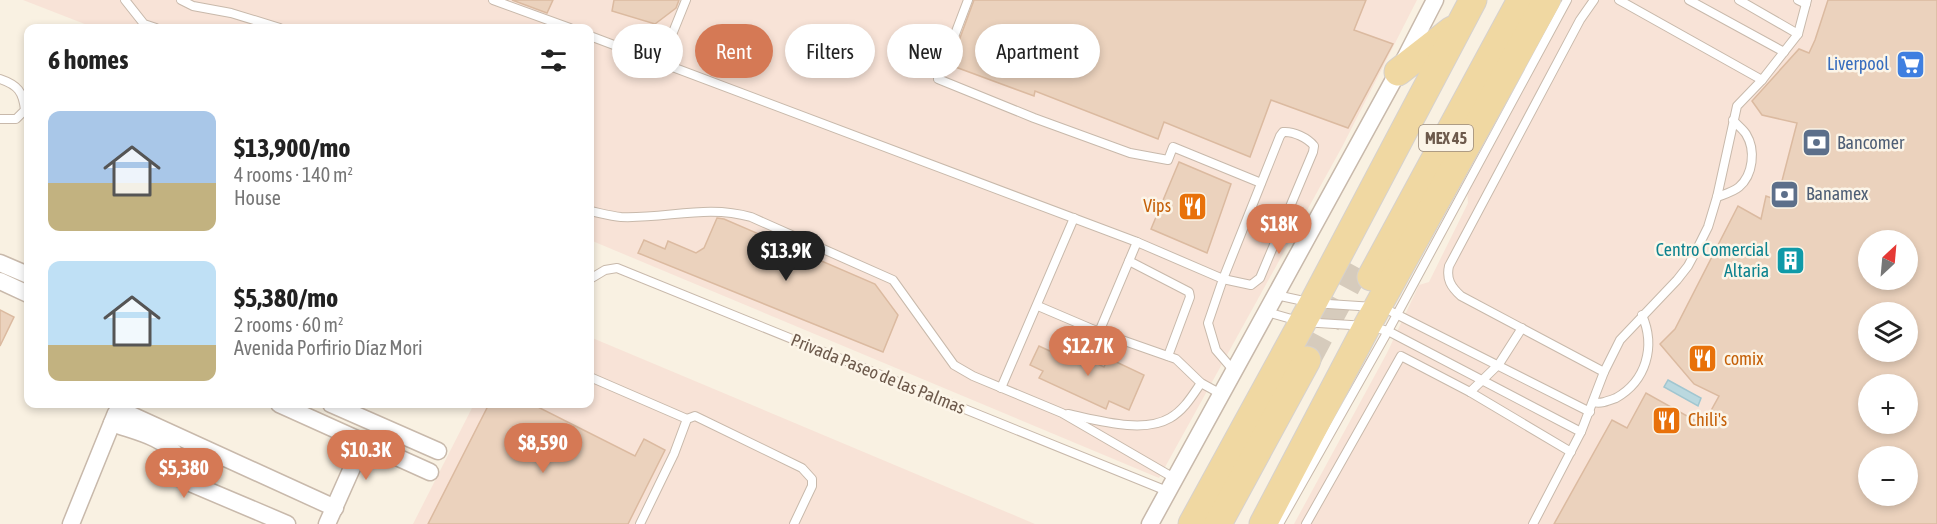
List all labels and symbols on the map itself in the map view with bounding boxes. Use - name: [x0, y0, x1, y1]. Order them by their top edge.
- supermarket icon: Liverpool: [1894, 48, 1926, 80]
- place label: Liverpool: [1827, 53, 1889, 74]
- road number: MEX 45: [1419, 125, 1473, 151]
- bank icon: Bancomer: [1800, 127, 1832, 159]
- place label: Bancomer: [1837, 132, 1905, 153]
- bank icon: Banamex: [1769, 178, 1801, 210]
- place label: Banamex: [1806, 183, 1868, 204]
- restaurant icon: Vips: [1176, 190, 1208, 222]
- place label: Vips: [1143, 195, 1171, 216]
- pin: $18K: [1243, 204, 1315, 255]
- north arrow: [1858, 230, 1918, 290]
- pin: $13.9K: [737, 231, 835, 282]
- place label: Centro Comercial Altaria: [1656, 239, 1769, 281]
- building icon: Centro Comercial Altaria: [1774, 244, 1806, 276]
- pin: $12.7K: [1039, 326, 1137, 377]
- street label: Privada Paseo de las Palmas: [788, 329, 968, 418]
- restaurant icon: comix: [1687, 343, 1719, 375]
- place label: comix: [1724, 348, 1764, 369]
- restaurant icon: Chili's: [1651, 404, 1683, 436]
- place label: Chili's: [1688, 409, 1727, 430]
- pin: $8,590: [494, 423, 592, 474]
- pin: $10.3K: [317, 430, 415, 481]
- pin: $5,380: [135, 448, 233, 499]

